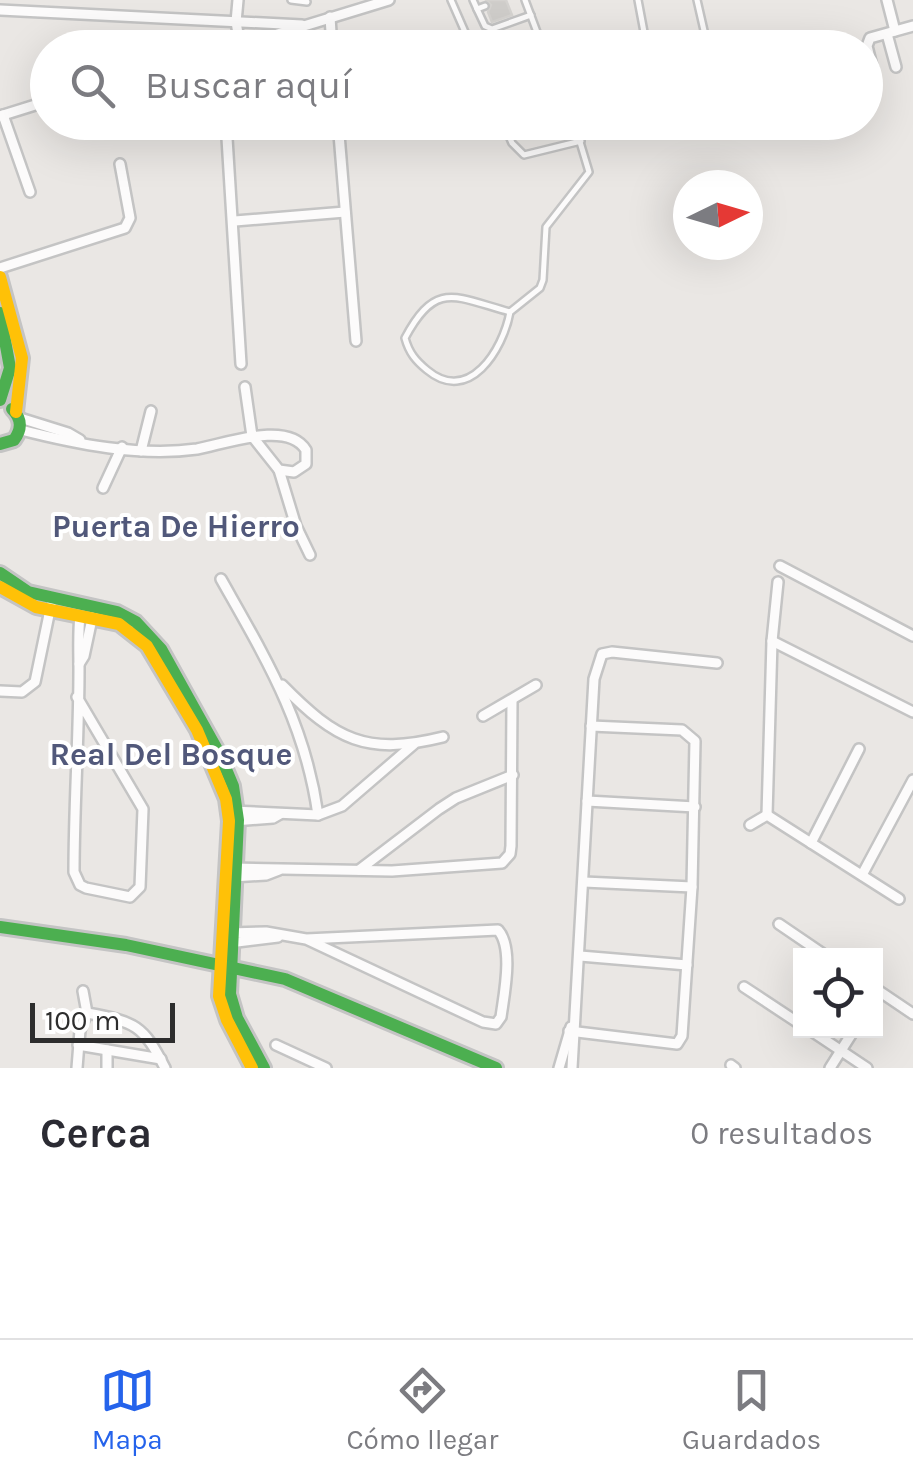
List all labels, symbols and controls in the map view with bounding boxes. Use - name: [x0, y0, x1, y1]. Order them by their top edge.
- search box: [30, 30, 883, 140]
- icon: search: [65, 58, 120, 113]
- text: Buscar aquí: [145, 63, 352, 108]
- north arrow: [673, 170, 763, 260]
- district label: Puerta De Hierro: [52, 508, 300, 545]
- district label: Real Del Bosque: [49, 736, 293, 773]
- map controls: [793, 948, 883, 1038]
- button: locate: [793, 948, 883, 1038]
- scale bar: [30, 998, 175, 1042]
- text: 100 m: [45, 1004, 120, 1037]
- text: Cerca: [40, 1108, 152, 1158]
- text: 0 resultados: [690, 1115, 873, 1152]
- tab: Mapa: [92, 1363, 163, 1456]
- tab: Cómo llegar: [346, 1363, 498, 1456]
- tab: Guardados: [682, 1363, 821, 1456]

